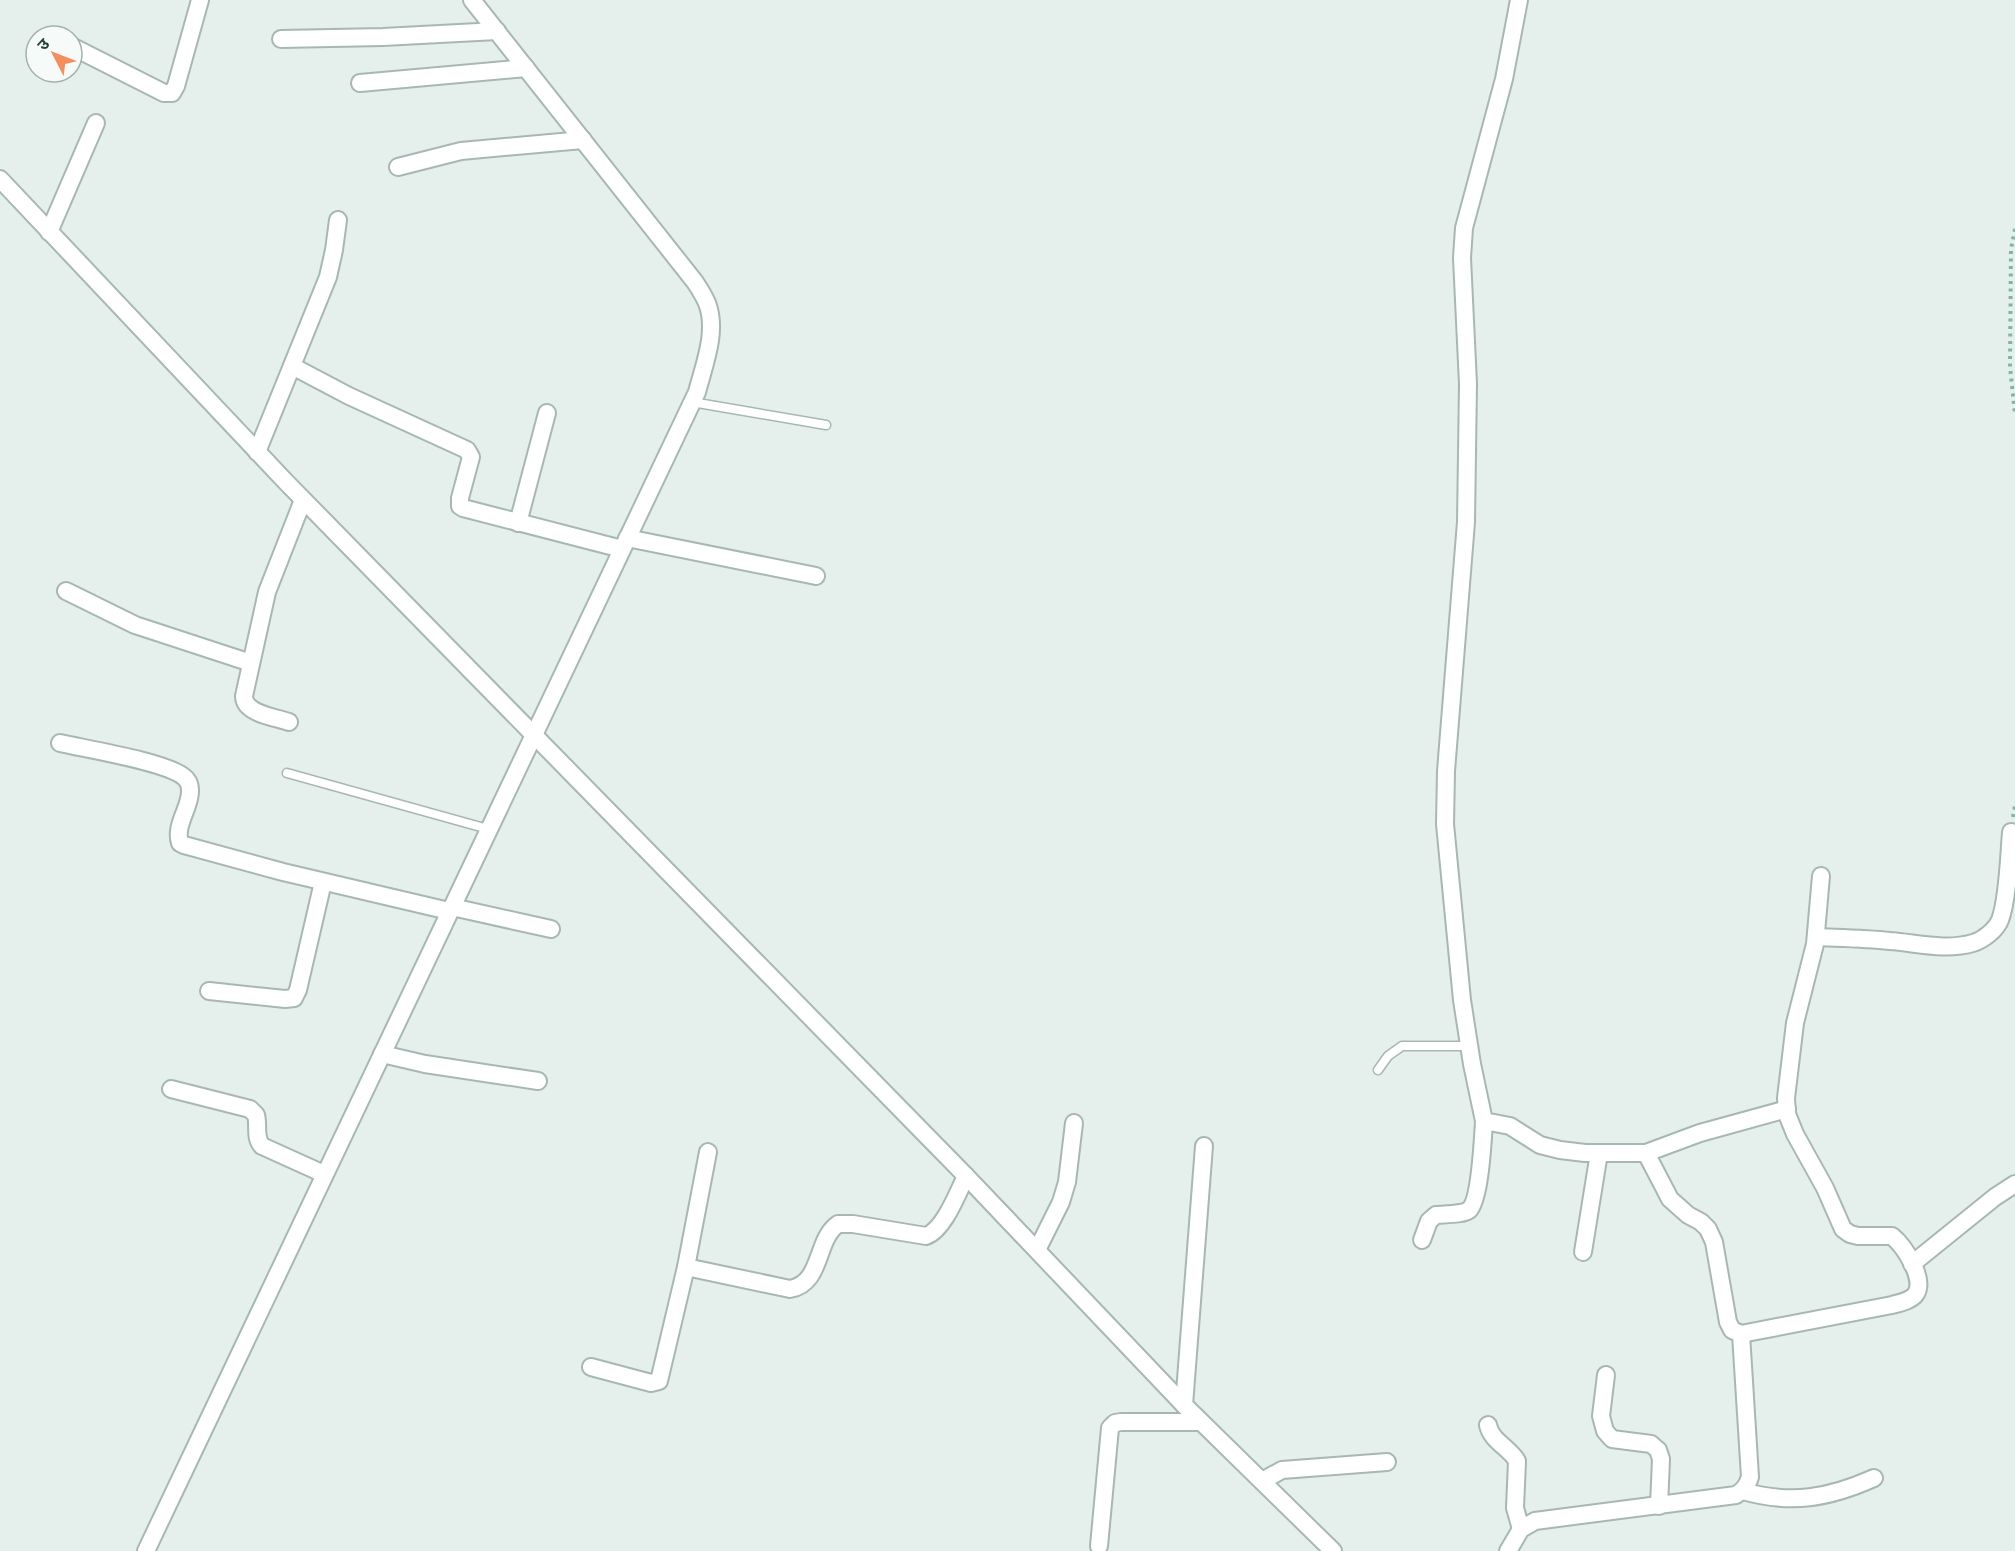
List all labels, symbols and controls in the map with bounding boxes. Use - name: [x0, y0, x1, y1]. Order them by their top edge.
- north arrow: [24, 24, 84, 84]
- text: उ: [35, 35, 53, 53]

